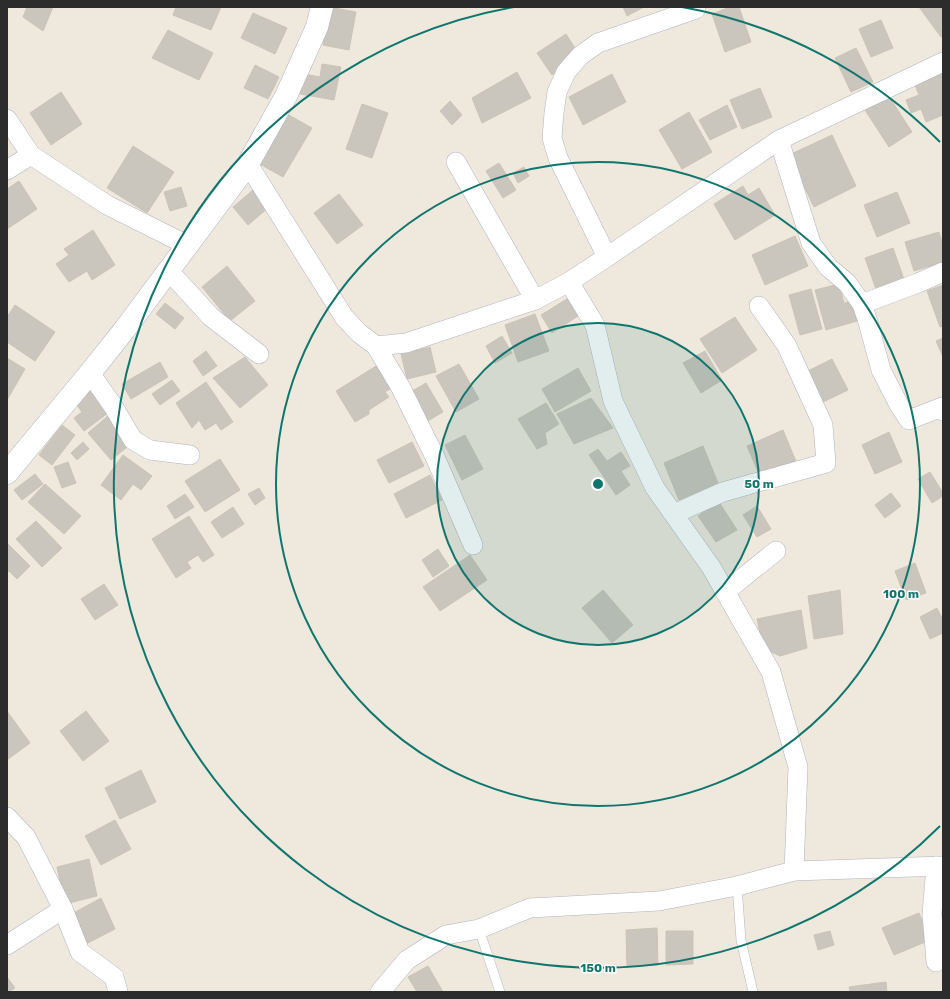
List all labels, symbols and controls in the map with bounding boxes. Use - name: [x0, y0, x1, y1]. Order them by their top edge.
- centre of rings: [591, 477, 605, 491]
- text: 50 m: [744, 477, 774, 491]
- text: 100 m: [883, 587, 919, 601]
- text: 150 m: [580, 961, 616, 975]

